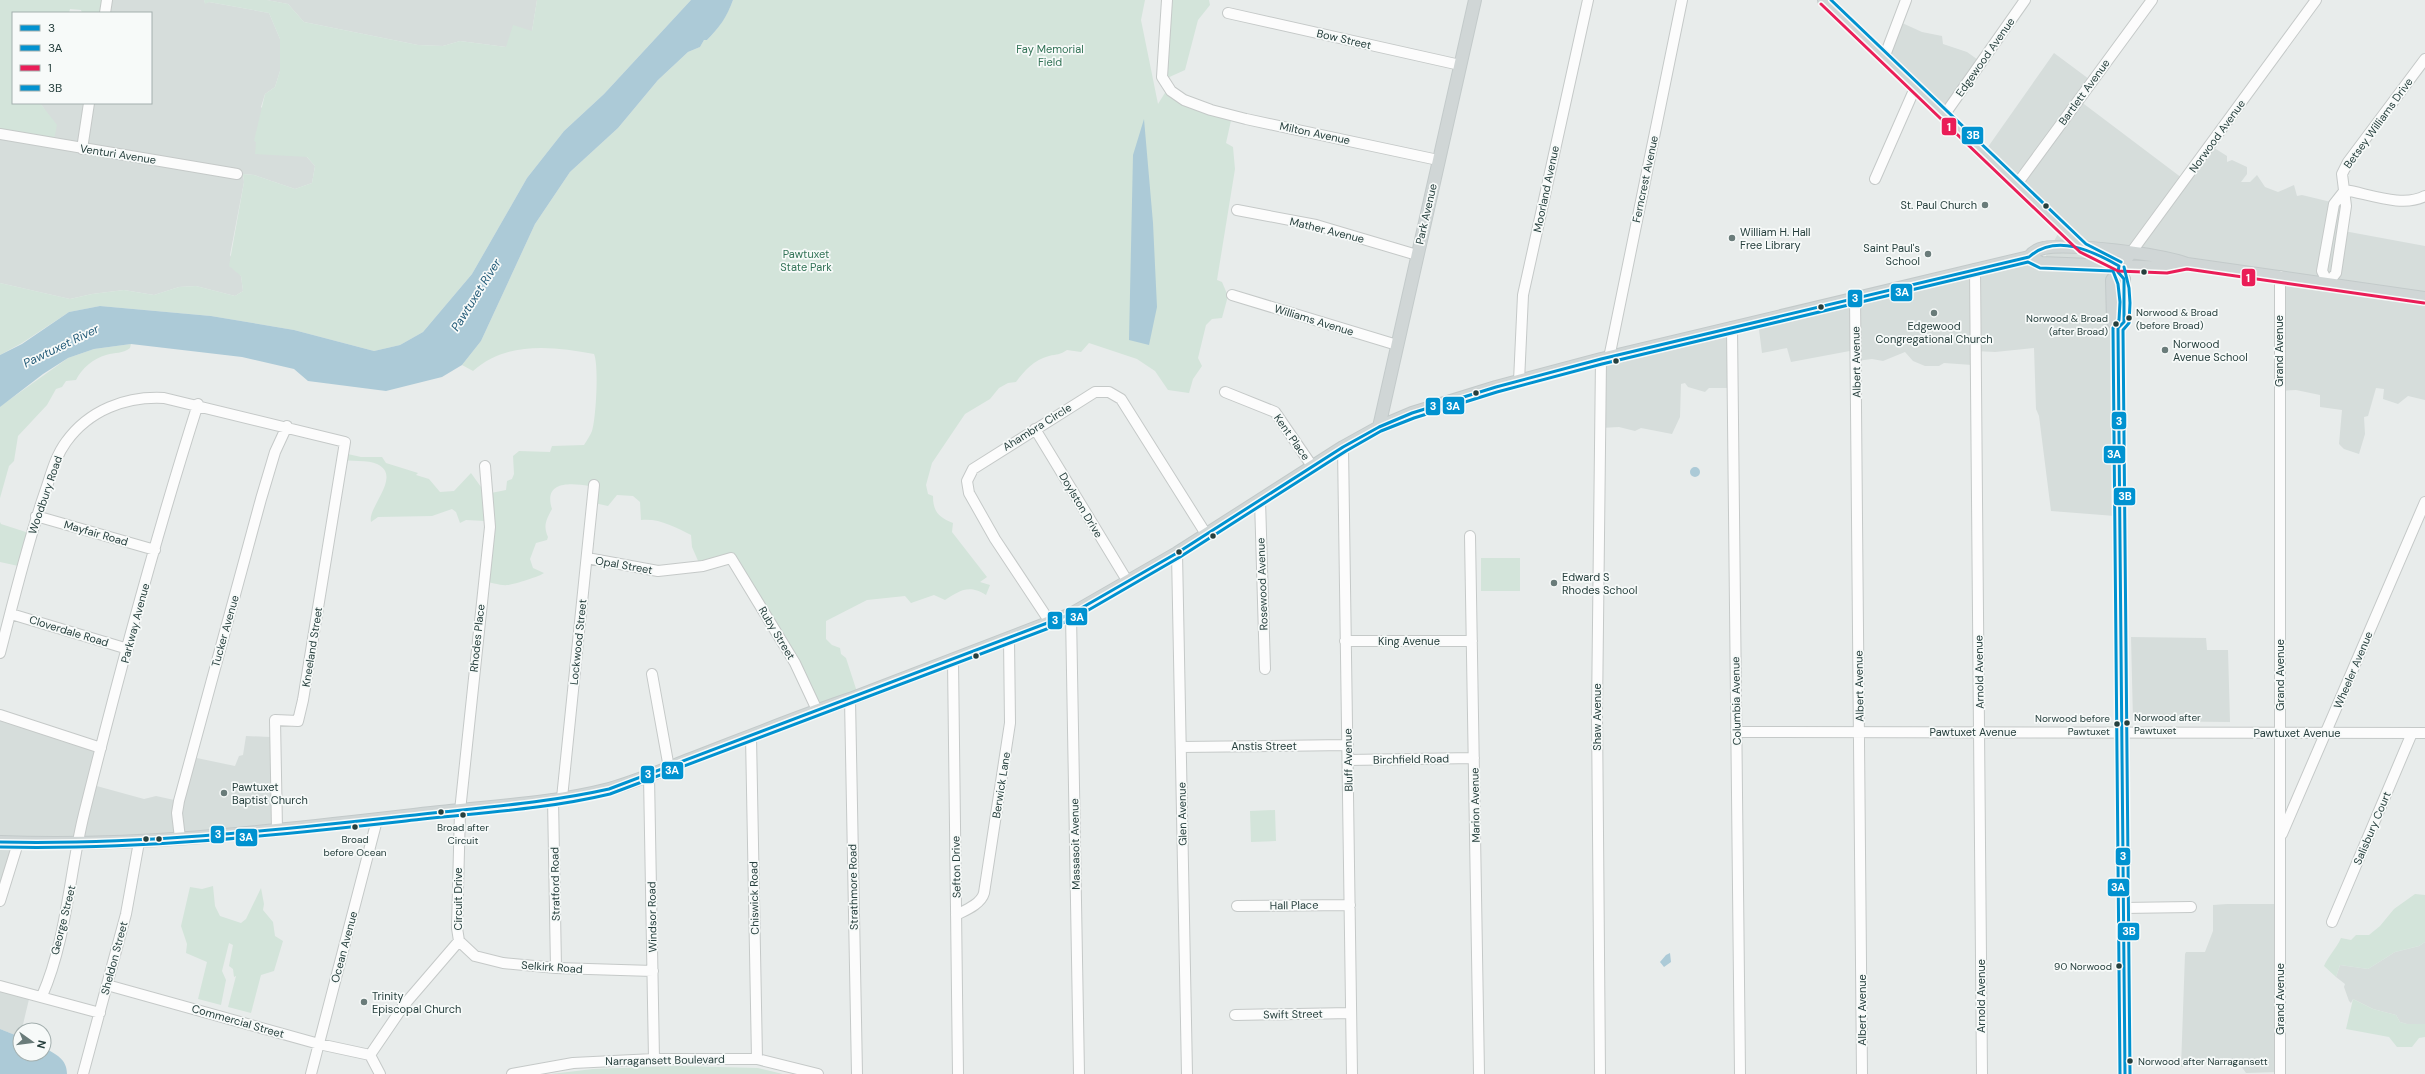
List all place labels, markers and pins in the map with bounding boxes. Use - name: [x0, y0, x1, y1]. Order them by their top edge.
- place label: St. Paul Church: [1900, 198, 1977, 212]
- marker: St. Paul Church: [1980, 200, 1990, 210]
- unlabelled marker: [2041, 201, 2051, 211]
- place label: William H. Hall Free Library: [1740, 225, 1811, 252]
- marker: William H. Hall Free Library: [1727, 233, 1737, 243]
- place label: Saint Paul's School: [1863, 241, 1920, 268]
- marker: Saint Paul's School: [1923, 249, 1933, 259]
- unlabelled marker: [2139, 267, 2149, 277]
- unlabelled marker: [1816, 302, 1826, 312]
- place label: Norwood & Broad (before Broad): [2136, 306, 2218, 332]
- marker: Edgewood Congregational Church: [1929, 308, 1939, 318]
- place label: Norwood & Broad (after Broad): [2026, 312, 2108, 338]
- marker: Norwood & Broad (before Broad): [2124, 313, 2134, 323]
- place label: Edgewood Congregational Church: [1875, 319, 1993, 346]
- marker: Norwood & Broad (after Broad): [2111, 319, 2121, 329]
- place label: Norwood Avenue School: [2173, 337, 2248, 364]
- marker: Norwood Avenue School: [2160, 345, 2170, 355]
- unlabelled marker: [1611, 356, 1621, 366]
- unlabelled marker: [1471, 388, 1481, 398]
- unlabelled marker: [1208, 531, 1218, 541]
- unlabelled marker: [1174, 547, 1184, 557]
- place label: Edward S Rhodes School: [1562, 570, 1637, 597]
- marker: Edward S Rhodes School: [1549, 578, 1559, 588]
- unlabelled marker: [971, 651, 981, 661]
- place label: Norwood after Pawtuxet: [2134, 711, 2201, 737]
- place label: Norwood before Pawtuxet: [2035, 712, 2110, 738]
- marker: Norwood after Pawtuxet: [2122, 718, 2132, 728]
- marker: Norwood before Pawtuxet: [2112, 719, 2122, 729]
- place label: Pawtuxet Baptist Church: [232, 780, 308, 807]
- marker: Pawtuxet Baptist Church: [219, 788, 229, 798]
- unlabelled marker: [436, 807, 446, 817]
- marker: Broad after Circuit: [458, 810, 468, 820]
- place label: Broad after Circuit: [437, 821, 489, 847]
- marker: Broad before Ocean: [350, 822, 360, 832]
- place label: Broad before Ocean: [323, 833, 387, 859]
- unlabelled marker: [141, 834, 151, 844]
- unlabelled marker: [154, 834, 164, 844]
- place label: 90 Norwood: [2054, 960, 2112, 973]
- marker: 90 Norwood: [2114, 961, 2124, 971]
- place label: Trinity Episcopal Church: [372, 989, 461, 1016]
- marker: Trinity Episcopal Church: [359, 997, 369, 1007]
- place label: Norwood after Narragansett: [2138, 1055, 2268, 1068]
- marker: Norwood after Narragansett: [2125, 1056, 2135, 1066]

